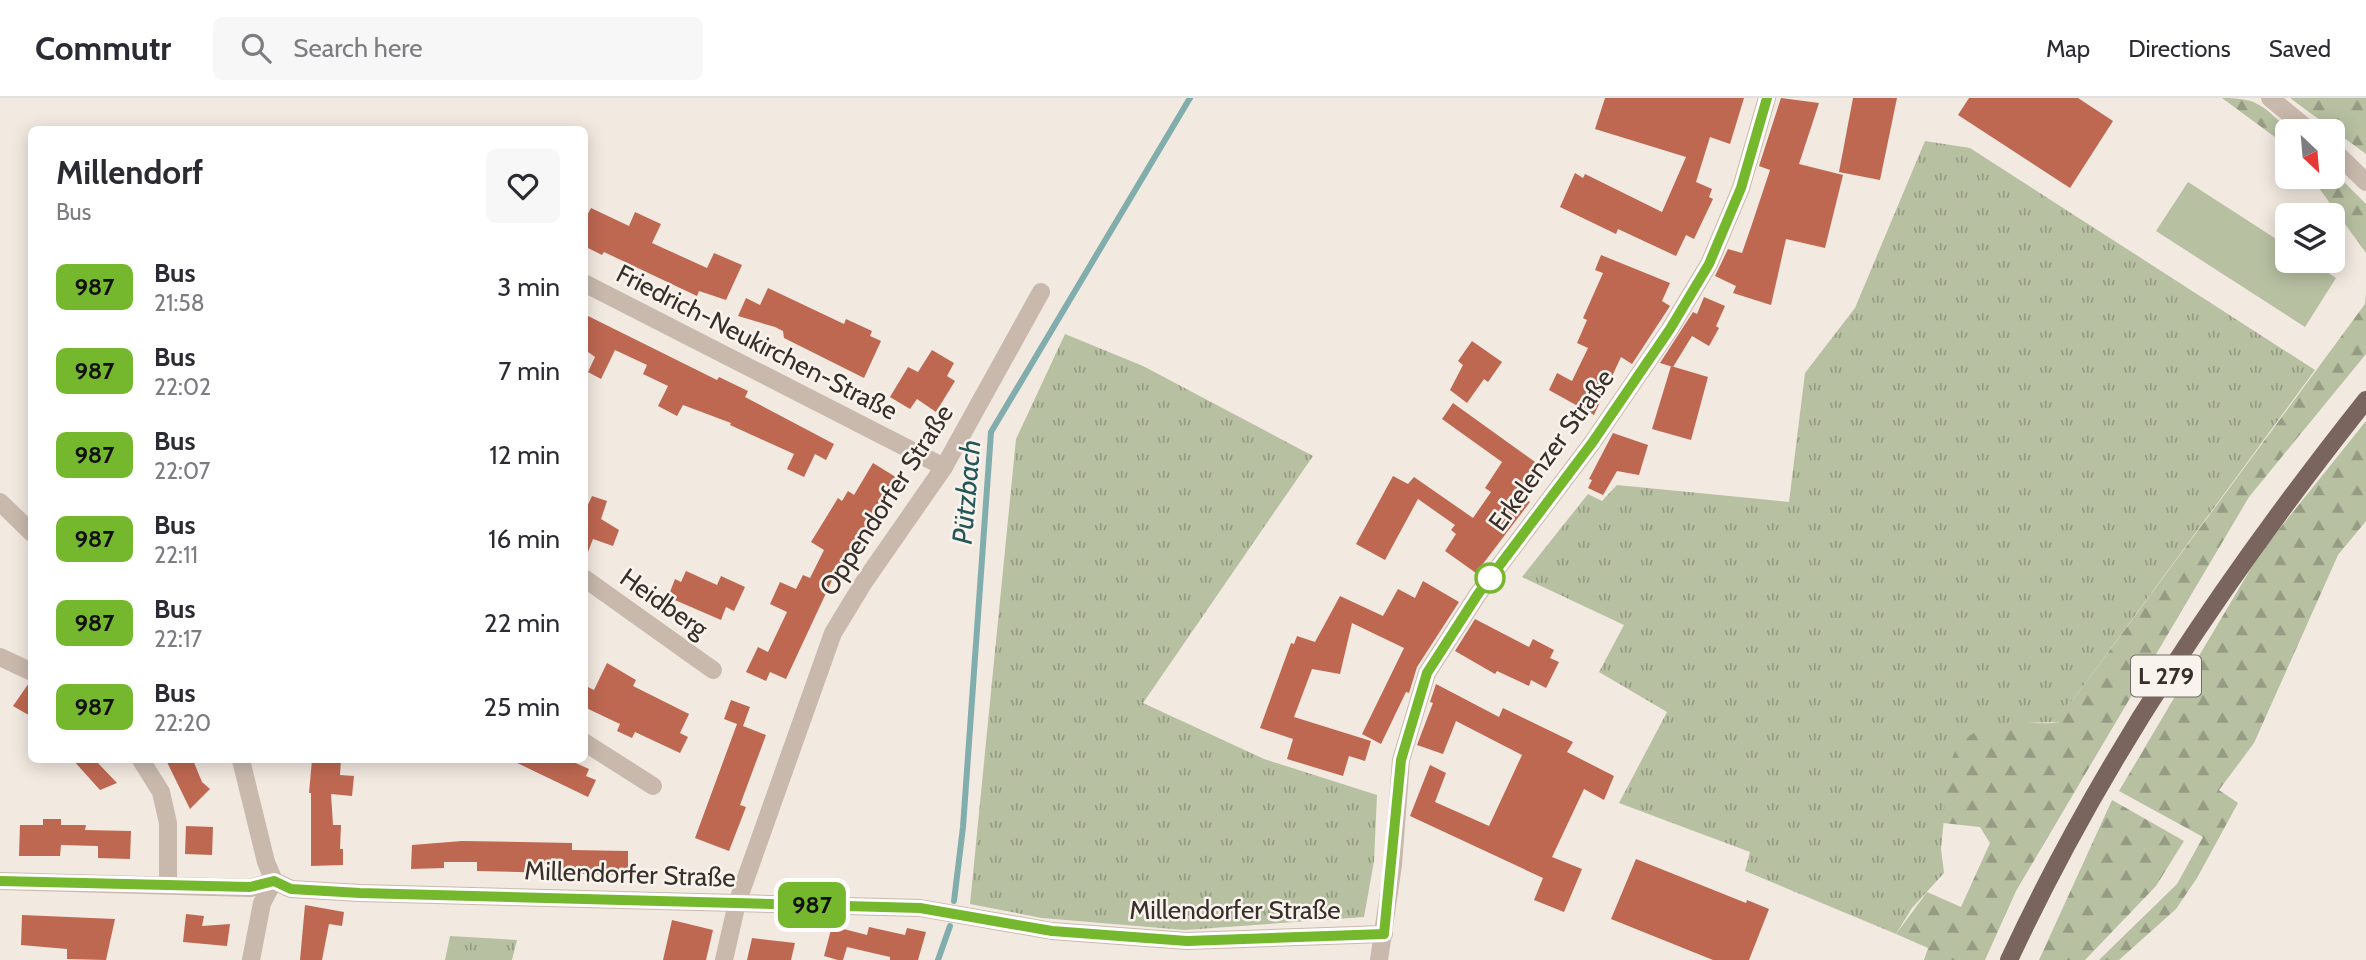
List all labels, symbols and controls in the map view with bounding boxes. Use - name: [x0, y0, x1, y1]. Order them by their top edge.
- search box: [213, 17, 703, 80]
- text: Commutr: [35, 28, 171, 68]
- icon: search: [237, 29, 275, 67]
- text: Search here: [293, 32, 422, 64]
- text: Map: [2046, 34, 2090, 63]
- text: Directions: [2128, 34, 2231, 63]
- text: Saved: [2269, 34, 2331, 63]
- north arrow: [2275, 119, 2345, 189]
- map controls: [2275, 119, 2345, 273]
- button: heart: [486, 149, 560, 223]
- text: Millendorf: [56, 152, 203, 192]
- text: Bus: [56, 198, 91, 226]
- button: layers: [2275, 203, 2345, 273]
- text: Bus: [154, 257, 195, 289]
- street label: Friedrich-Neukirchen-Straße: [611, 257, 903, 427]
- text: 3 min: [497, 271, 560, 303]
- text: 987: [74, 272, 115, 301]
- text: 21:58: [154, 289, 205, 317]
- text: Bus: [154, 341, 195, 373]
- text: 7 min: [498, 355, 560, 387]
- text: 987: [74, 356, 115, 385]
- street label: Erkelenzer Straße: [1482, 363, 1620, 537]
- text: 22:02: [154, 373, 211, 401]
- street label: Oppendorfer Straße: [812, 398, 960, 602]
- text: Bus: [154, 425, 195, 457]
- water label: Pützbach: [944, 438, 988, 546]
- text: 12 min: [489, 439, 560, 471]
- text: 987: [74, 440, 115, 469]
- text: 22:07: [154, 457, 210, 485]
- text: Bus: [154, 509, 195, 541]
- text: 16 min: [488, 523, 560, 555]
- text: 987: [74, 524, 115, 553]
- text: 22:11: [154, 541, 198, 569]
- street label: Heidberg: [614, 561, 715, 645]
- unlabelled marker: [1475, 563, 1505, 593]
- text: Bus: [154, 593, 195, 625]
- text: 22 min: [484, 607, 560, 639]
- text: 987: [74, 608, 115, 637]
- text: 22:17: [154, 625, 202, 653]
- road number: L 279: [2131, 656, 2201, 696]
- text: Bus: [154, 677, 195, 709]
- text: 25 min: [484, 691, 560, 723]
- text: 987: [74, 692, 115, 721]
- text: 22:20: [154, 709, 211, 737]
- street label: Millendorfer Straße: [524, 854, 736, 894]
- line badge: 987: [772, 882, 852, 928]
- text: 987: [792, 890, 832, 919]
- street label: Millendorfer Straße: [1129, 894, 1341, 926]

